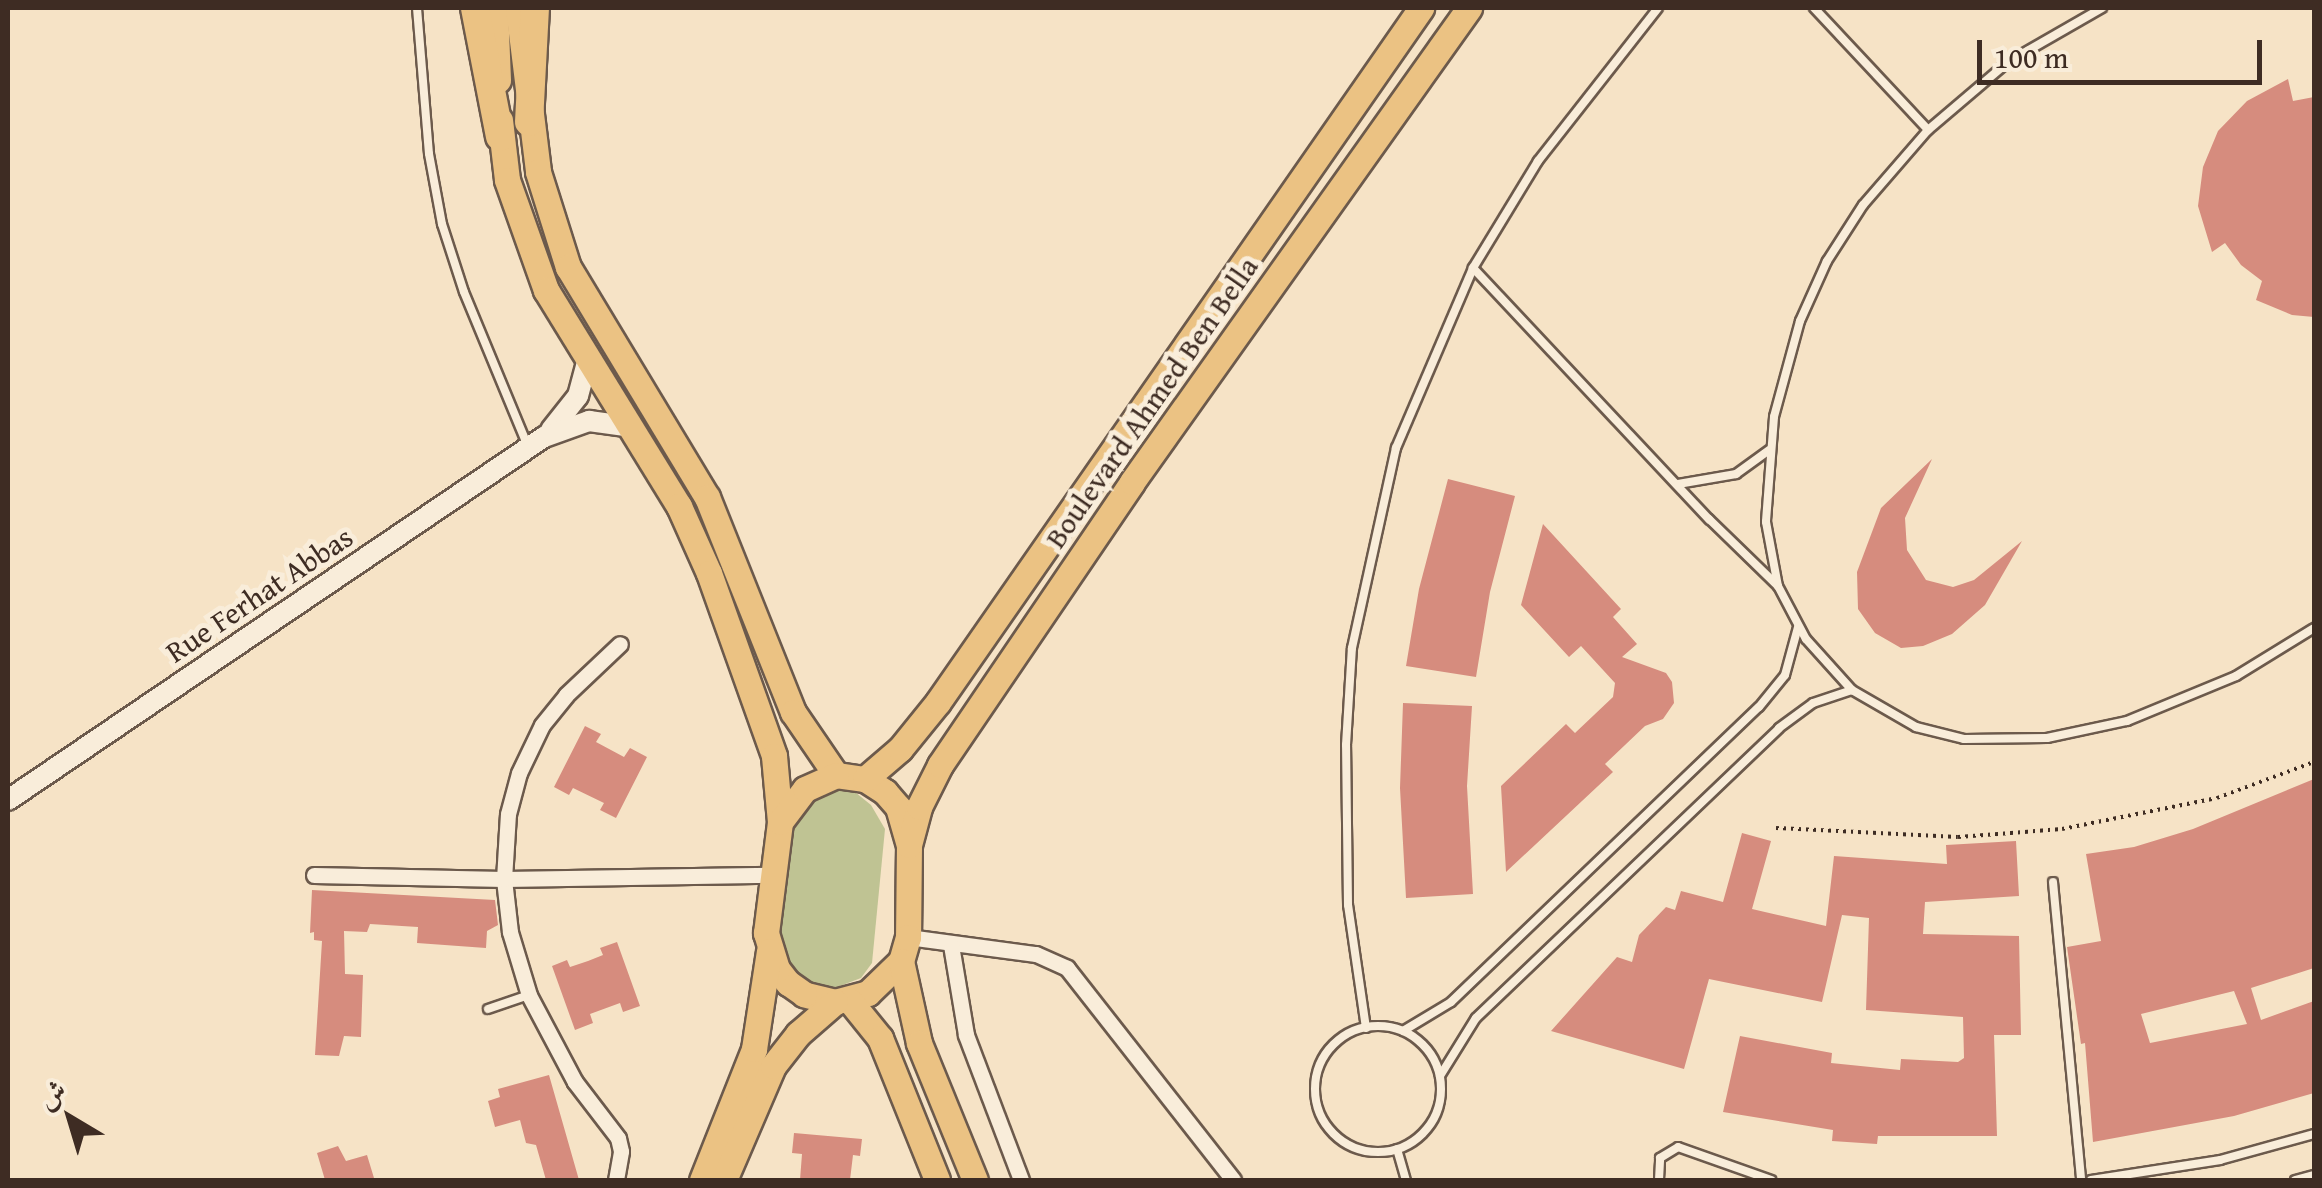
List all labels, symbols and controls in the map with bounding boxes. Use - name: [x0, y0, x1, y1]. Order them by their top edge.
- scale bar: [1982, 20, 2267, 82]
- text: 100 m: [1994, 35, 2068, 79]
- street label: Boulevard Ahmed Ben Bella: [1037, 249, 1265, 555]
- street label: Rue Ferhat Abbas: [159, 518, 359, 670]
- north arrow: [20, 1068, 120, 1168]
- text: ش: [28, 1069, 75, 1119]

